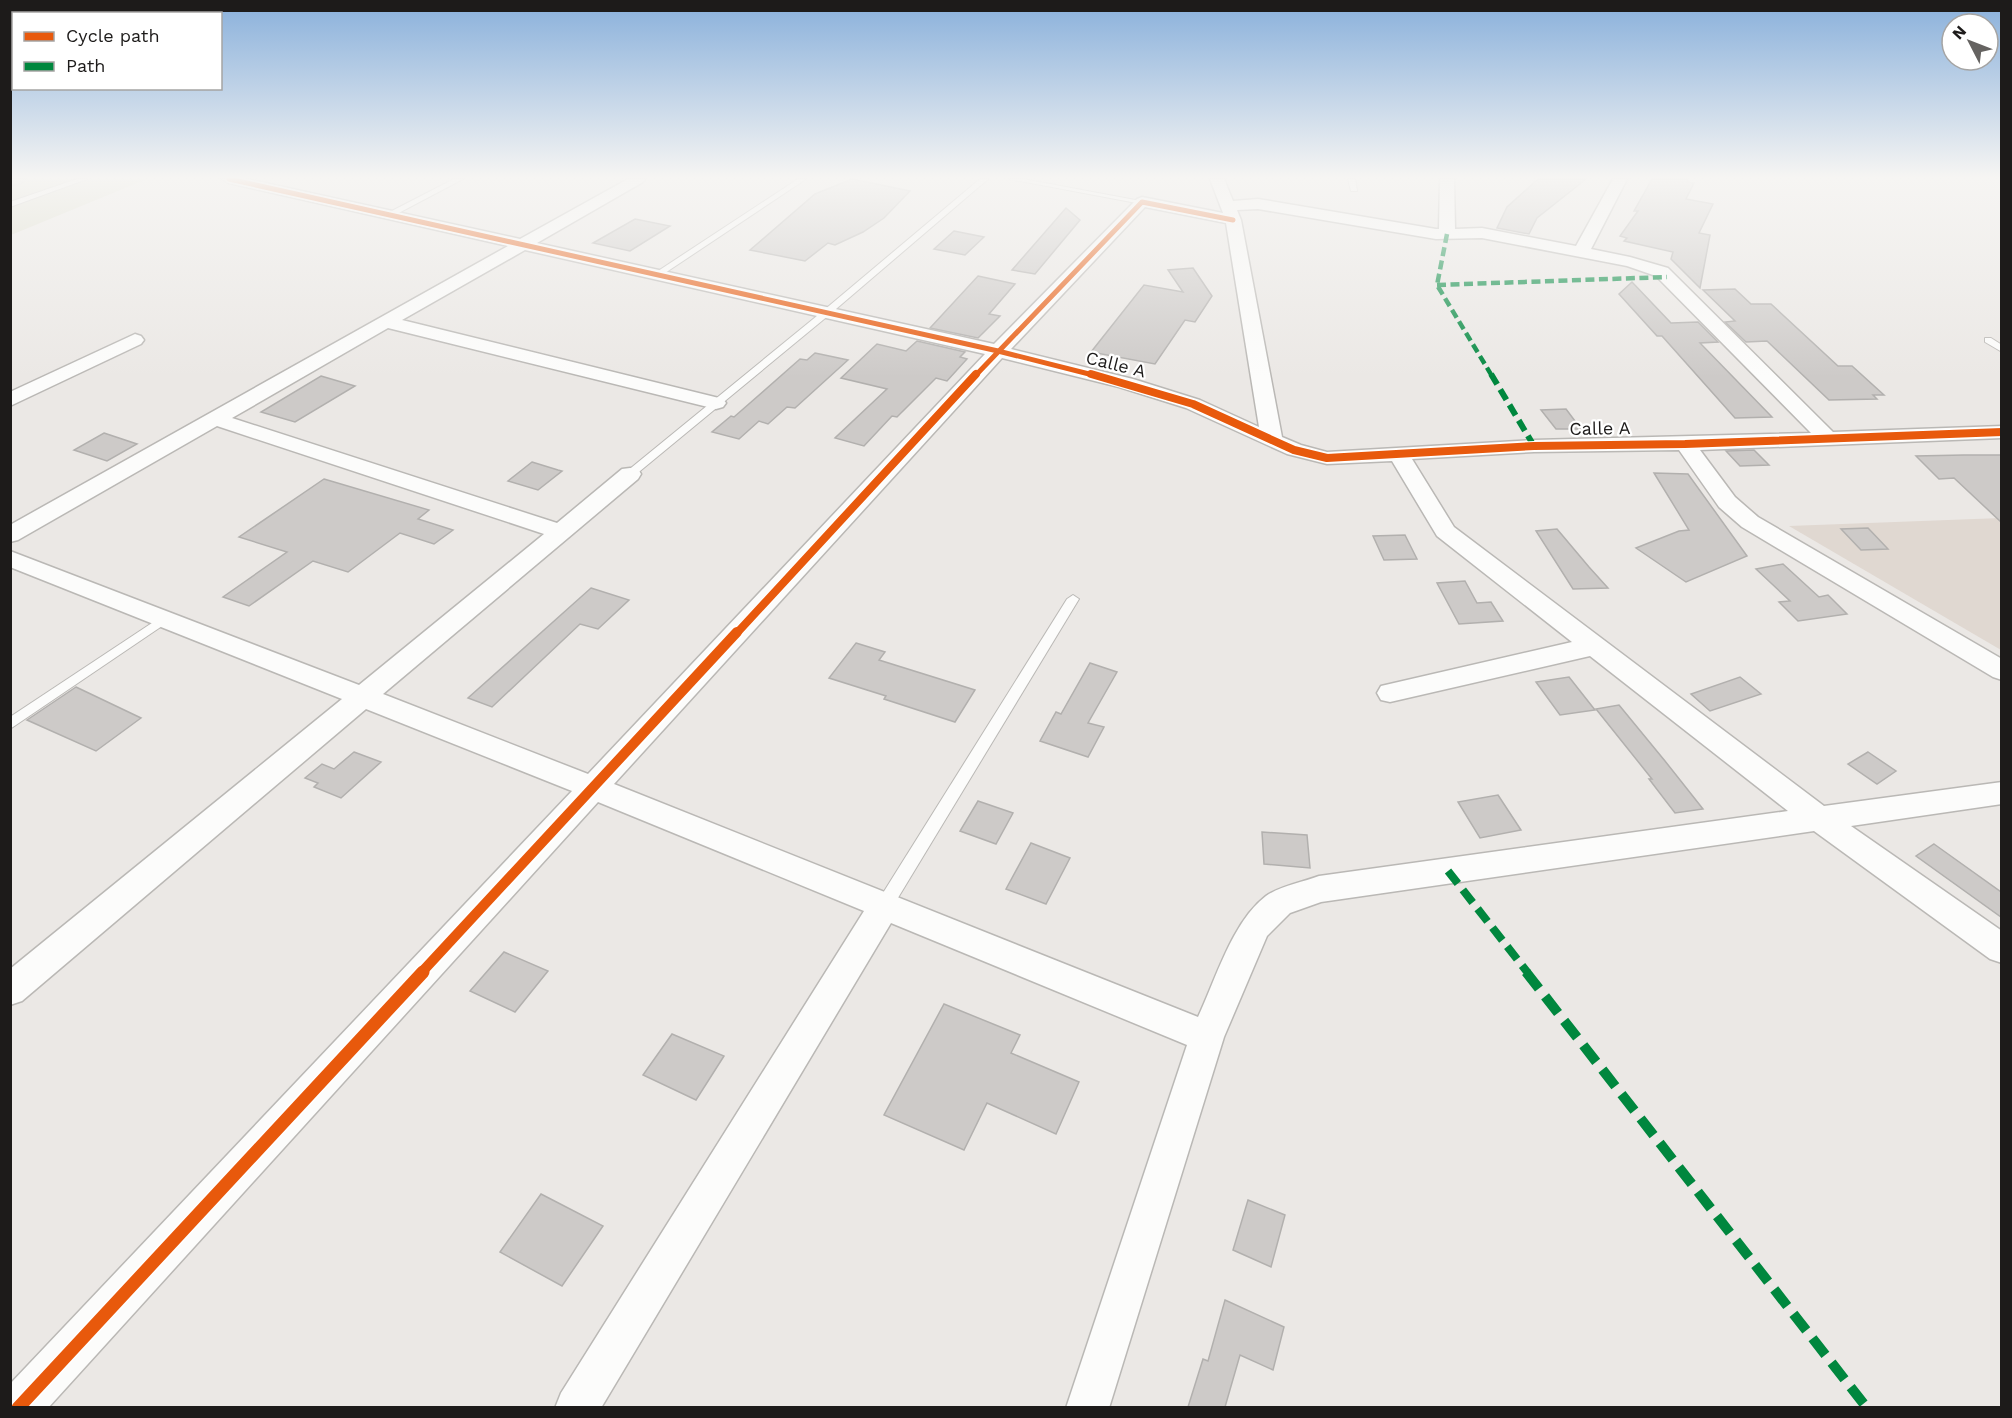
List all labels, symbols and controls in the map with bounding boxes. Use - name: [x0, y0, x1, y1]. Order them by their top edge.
- legend: [12, 12, 222, 90]
- north arrow: [1940, 12, 2000, 72]
- text: N: [1948, 22, 1970, 43]
- text: Cycle path: [66, 25, 160, 46]
- text: Path: [66, 55, 106, 76]
- street label: Calle A: [1084, 346, 1148, 382]
- street label: Calle A: [1569, 417, 1631, 439]

